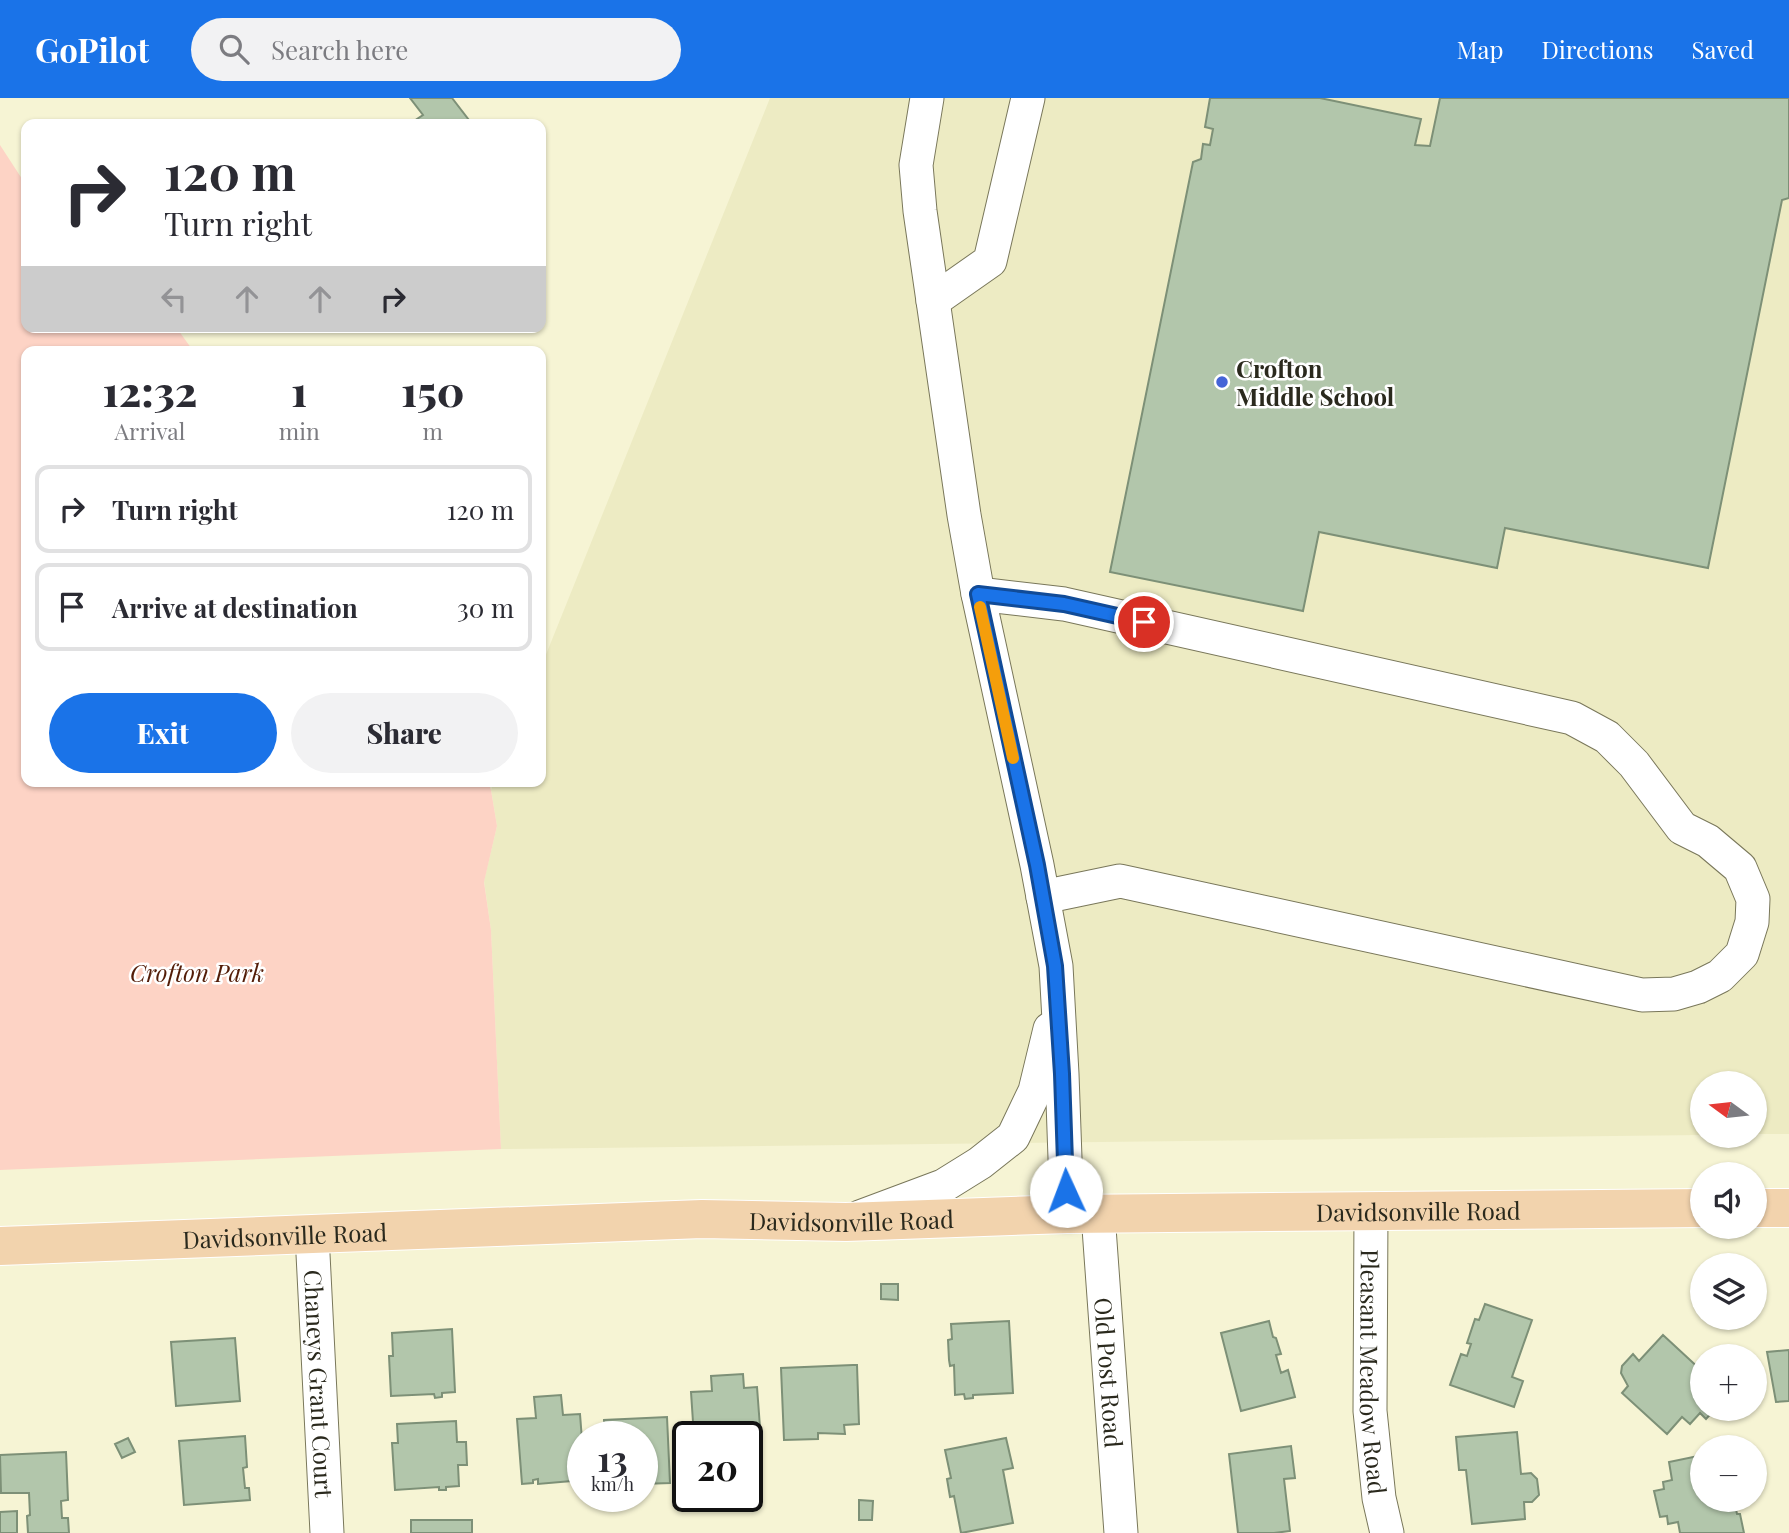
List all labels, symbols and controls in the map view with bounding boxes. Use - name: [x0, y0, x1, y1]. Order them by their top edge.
- search box: [191, 18, 681, 81]
- text: GoPilot: [35, 27, 149, 71]
- icon: search: [215, 30, 253, 68]
- text: Search here: [271, 32, 408, 67]
- text: Map: [1457, 33, 1503, 65]
- text: Directions: [1541, 33, 1654, 65]
- text: Saved: [1692, 33, 1754, 65]
- text: 120 m: [164, 138, 296, 203]
- icon: right: [49, 147, 140, 238]
- text: Turn right: [164, 201, 312, 244]
- icon: left: [155, 280, 193, 318]
- icon: ahead: [228, 280, 266, 318]
- icon: ahead: [301, 280, 339, 318]
- icon: right: [374, 280, 412, 318]
- place label: Crofton Middle School: [1236, 352, 1395, 412]
- text: 12:32: [102, 362, 197, 418]
- text: 1: [291, 362, 307, 418]
- text: 150: [401, 362, 465, 418]
- marker: Crofton Middle School: [1214, 374, 1230, 390]
- text: Arrival: [114, 415, 185, 446]
- text: min: [279, 415, 320, 446]
- text: m: [423, 415, 443, 446]
- icon: right: [53, 490, 91, 528]
- text: Turn right: [112, 492, 238, 527]
- text: 120 m: [447, 492, 514, 527]
- icon: arrive: [53, 588, 91, 626]
- text: Arrive at destination: [112, 590, 358, 625]
- text: 30 m: [457, 590, 514, 625]
- pin: [1114, 592, 1174, 652]
- icon: arrive: [1125, 603, 1163, 641]
- button: Exit: [49, 693, 277, 773]
- button: Share: [291, 693, 518, 773]
- park label: Crofton Park: [130, 956, 264, 988]
- north arrow: [1690, 1071, 1768, 1148]
- map controls: [1690, 1071, 1767, 1512]
- position arrow: [1029, 1154, 1103, 1228]
- button: sound: [1690, 1162, 1767, 1239]
- street label: Davidsonville Road: [1316, 1194, 1521, 1228]
- street label: Davidsonville Road: [749, 1202, 954, 1238]
- street label: Davidsonville Road: [182, 1215, 388, 1255]
- street label: Pleasant Meadow Road: [1354, 1249, 1395, 1496]
- button: layers: [1690, 1253, 1767, 1330]
- street label: Chaneys Grant Court: [298, 1269, 341, 1499]
- street label: Old Post Road: [1088, 1296, 1131, 1449]
- button: +: [1690, 1344, 1767, 1421]
- speed limit sign: 20: [672, 1421, 763, 1512]
- text: 13: [597, 1434, 628, 1481]
- button: −: [1690, 1435, 1767, 1512]
- text: km/h: [591, 1472, 634, 1496]

